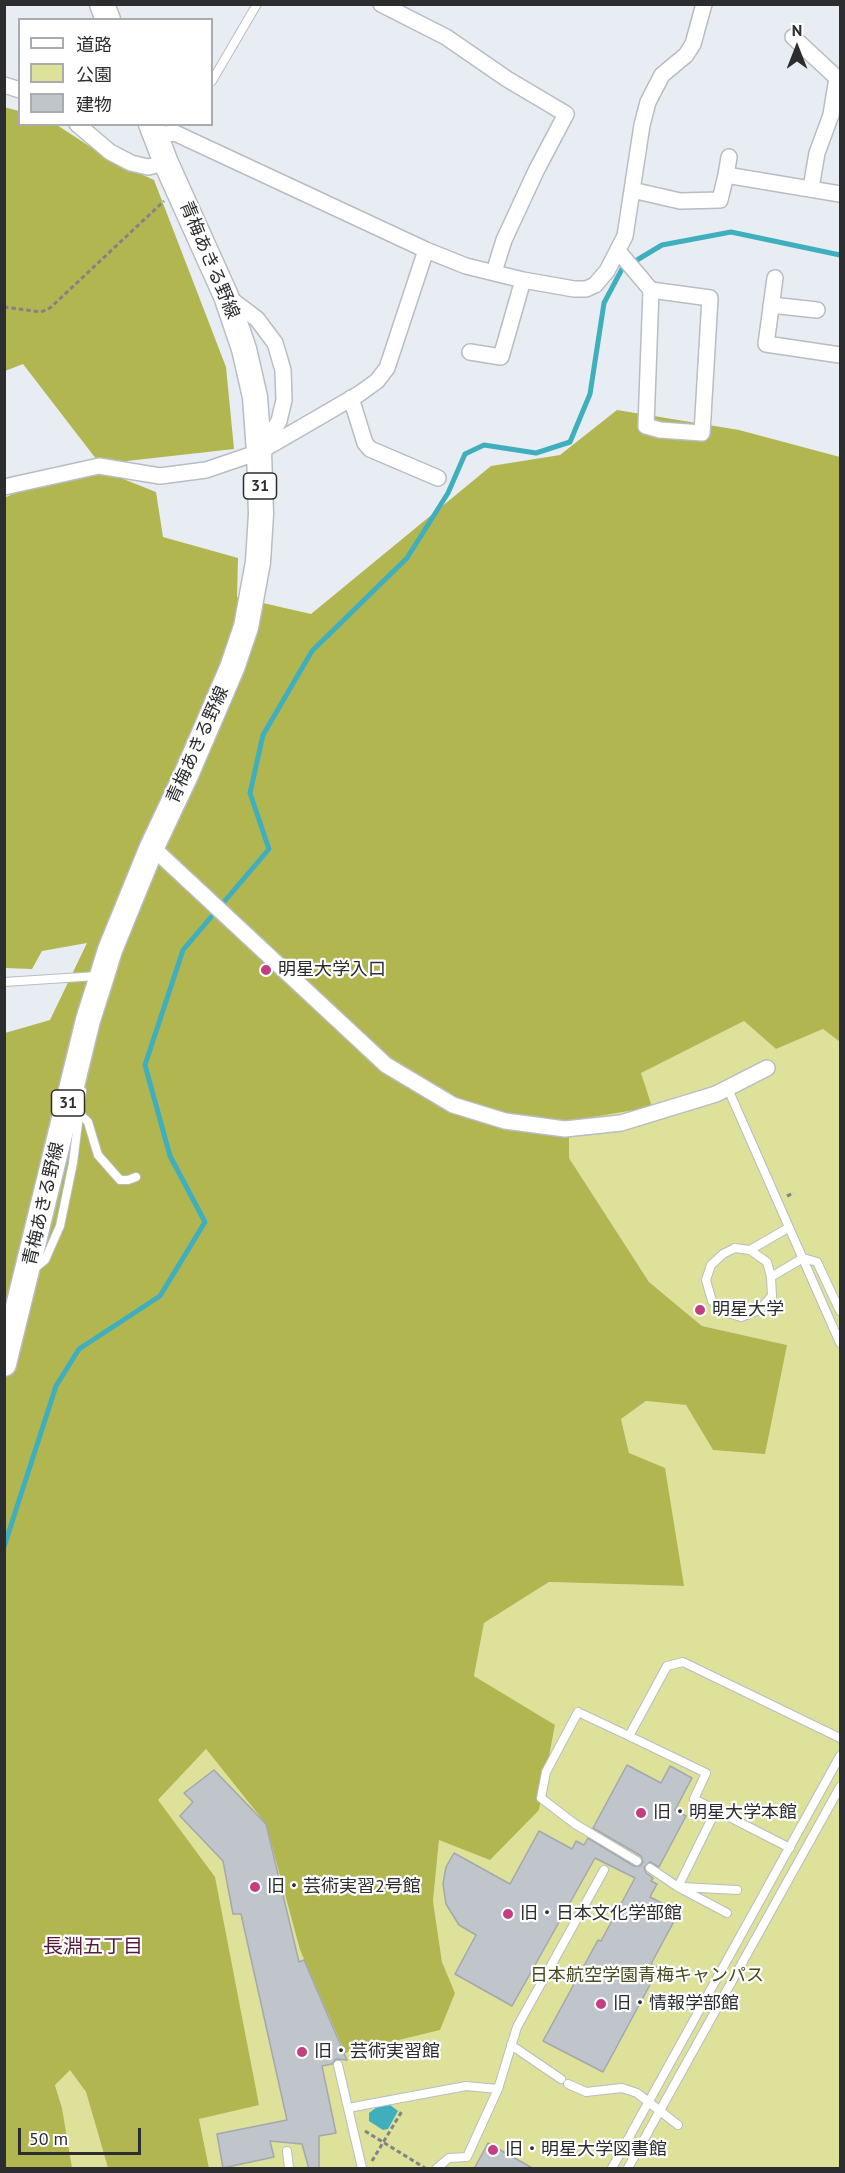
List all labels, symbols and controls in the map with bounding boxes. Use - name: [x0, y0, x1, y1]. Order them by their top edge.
- legend: [18, 18, 213, 126]
- north arrow: [767, 18, 827, 78]
- text: N: [792, 20, 802, 40]
- text: 道路: [76, 33, 112, 56]
- text: 公園: [76, 63, 112, 86]
- text: 建物: [76, 93, 112, 116]
- street label: 青梅あきる野線: [174, 198, 244, 322]
- road number: 31: [244, 473, 276, 499]
- street label: 青梅あきる野線: [163, 683, 233, 807]
- place label: 明星大学入口: [278, 959, 386, 981]
- marker: 明星大学入口: [259, 963, 273, 977]
- road number: 31: [52, 1090, 84, 1116]
- street label: 青梅あきる野線: [19, 1140, 69, 1268]
- place label: 明星大学: [712, 1299, 784, 1321]
- marker: 明星大学: [693, 1303, 707, 1317]
- place label: 旧・明星大学本館: [653, 1802, 797, 1824]
- marker: 旧・明星大学本館: [634, 1806, 648, 1820]
- place label: 旧・芸術実習2号館: [267, 1876, 421, 1898]
- marker: 旧・芸術実習2号館: [248, 1880, 262, 1894]
- place label: 旧・日本文化学部館: [520, 1903, 682, 1925]
- marker: 旧・日本文化学部館: [501, 1907, 515, 1921]
- district label: 長淵五丁目: [43, 1935, 143, 1959]
- park label: 日本航空学園青梅キャンパス: [530, 1965, 764, 1987]
- place label: 旧・情報学部館: [613, 1993, 739, 2015]
- marker: 旧・情報学部館: [594, 1997, 608, 2011]
- place label: 旧・芸術実習館: [314, 2041, 440, 2063]
- marker: 旧・芸術実習館: [295, 2045, 309, 2059]
- scale bar: [21, 2116, 144, 2154]
- text: 50 m: [29, 2127, 68, 2150]
- place label: 旧・明星大学図書館: [505, 2139, 667, 2161]
- marker: 旧・明星大学図書館: [486, 2143, 500, 2157]

